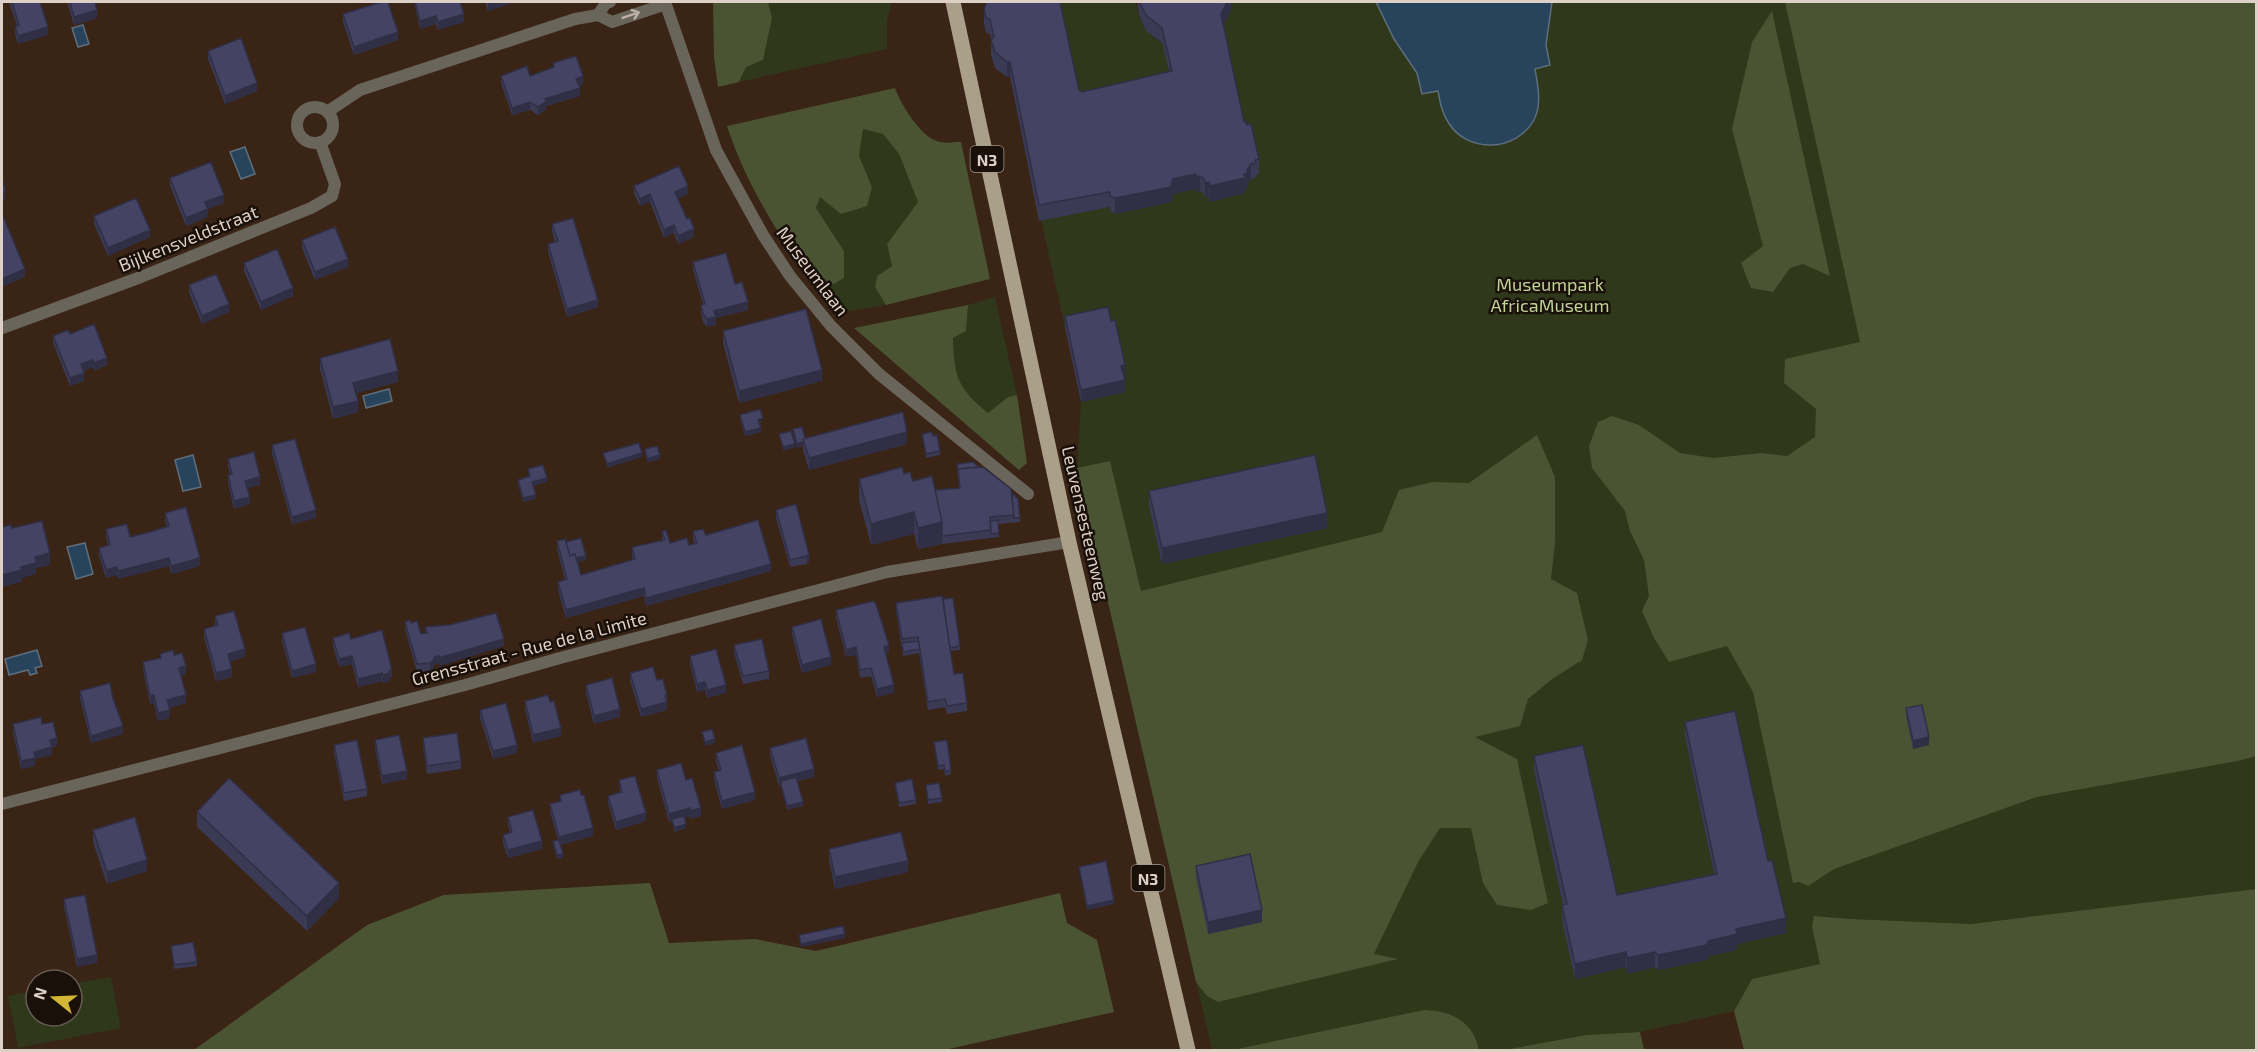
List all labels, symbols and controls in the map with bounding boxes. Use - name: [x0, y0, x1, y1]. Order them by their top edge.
- one-way arrow: [621, 9, 640, 20]
- road number: N3: [970, 146, 1004, 172]
- street label: Bijlkensveldstraat: [115, 200, 261, 276]
- street label: Museumlaan: [772, 222, 854, 320]
- park label: Museumpark AfricaMuseum: [1490, 273, 1610, 316]
- street label: Leuvensesteenweg: [1058, 444, 1114, 602]
- street label: Grensstraat - Rue de la Limite: [409, 606, 649, 690]
- road number: N3: [1132, 865, 1164, 891]
- north arrow: [24, 968, 84, 1028]
- text: N: [28, 985, 50, 1002]

